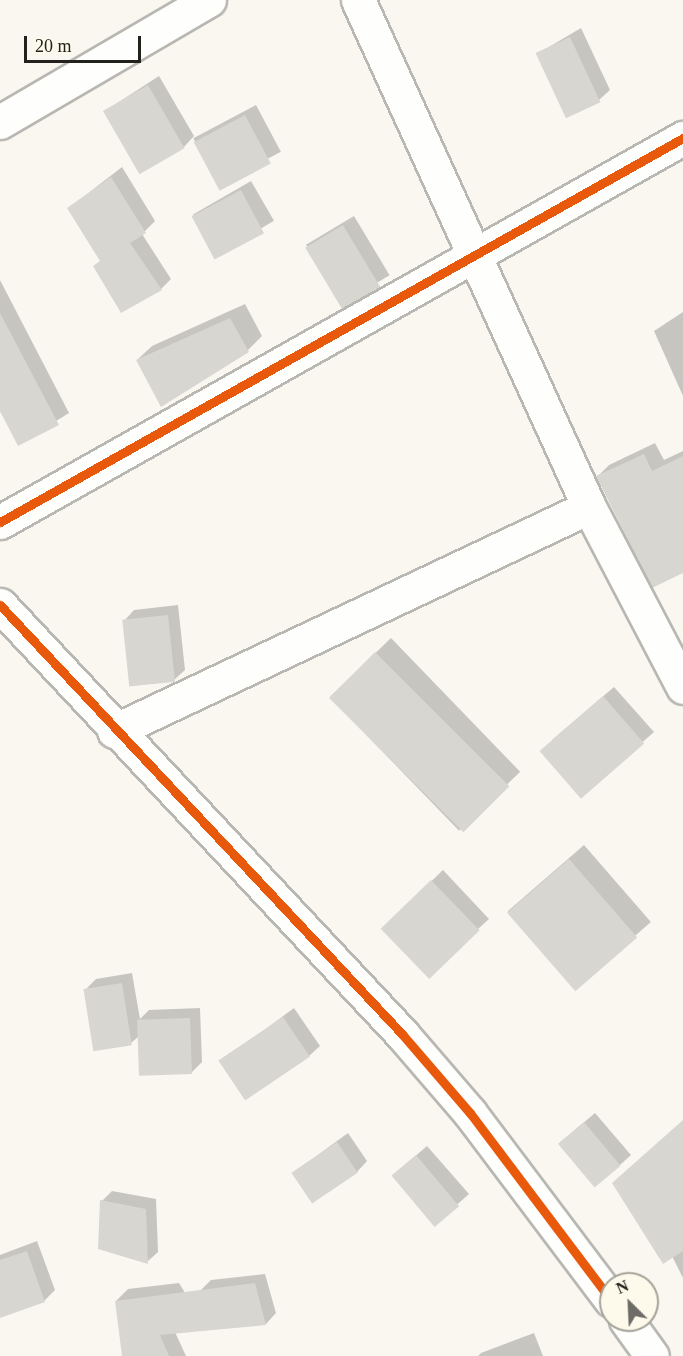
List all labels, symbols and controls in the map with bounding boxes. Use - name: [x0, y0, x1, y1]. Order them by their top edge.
- scale bar: [27, 24, 144, 62]
- text: 20 m: [35, 36, 72, 56]
- north arrow: [599, 1272, 659, 1332]
- text: N: [614, 1277, 631, 1297]

